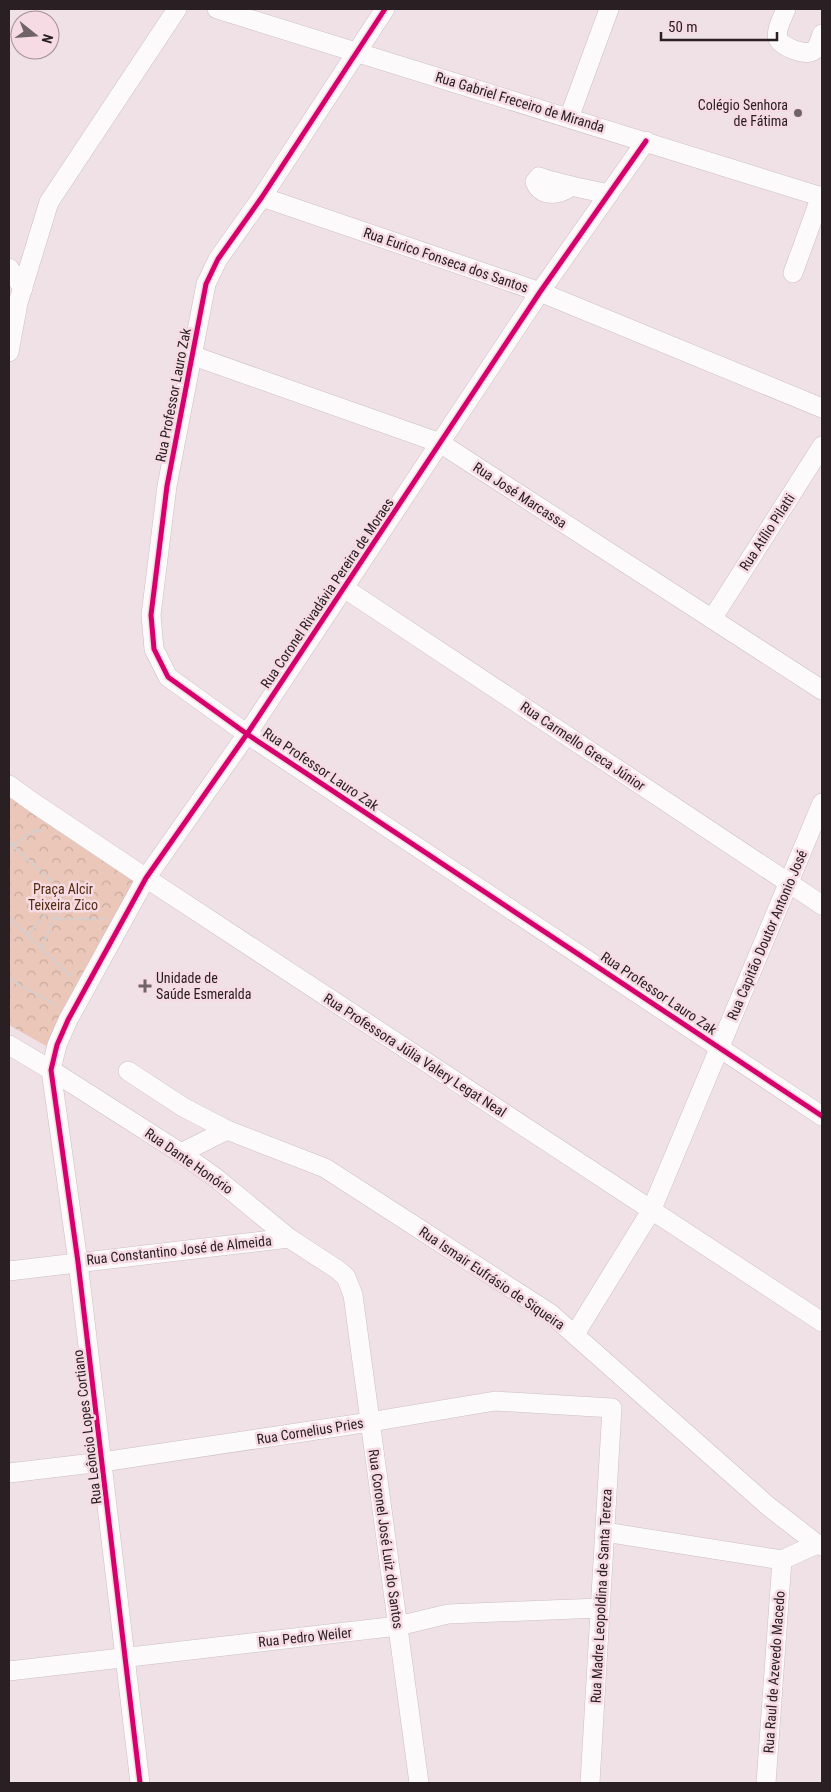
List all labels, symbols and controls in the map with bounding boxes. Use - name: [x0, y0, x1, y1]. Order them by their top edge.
- north arrow: [10, 10, 60, 60]
- scale bar: [661, 10, 777, 42]
- text: 50 m: [668, 18, 698, 36]
- text: N: [39, 32, 56, 45]
- street label: Rua Gabriel Freceiro de Miranda: [434, 69, 606, 135]
- place label: Colégio Senhora de Fátima: [698, 97, 788, 129]
- marker: Colégio Senhora de Fátima: [792, 107, 804, 119]
- street label: Rua Eurico Fonseca dos Santos: [361, 224, 531, 296]
- street label: Rua Professor Lauro Zak: [152, 326, 194, 463]
- street label: Rua José Marcassa: [470, 459, 570, 531]
- street label: Rua Atílio Pilatti: [736, 490, 798, 574]
- street label: Rua Coronel Rivadávia Pereira de Moraes: [257, 495, 397, 691]
- street label: Rua Carmello Greca Júnior: [518, 698, 648, 794]
- street label: Rua Professor Lauro Zak: [260, 724, 382, 814]
- street label: Rua Capitão Doutor Antonio José: [724, 847, 810, 1022]
- park label: Praça Alcir Teixeira Zico: [28, 881, 98, 913]
- street label: Rua Professor Lauro Zak: [598, 948, 720, 1038]
- place label: Unidade de Saúde Esmeralda: [156, 970, 251, 1002]
- marker: Unidade de Saúde Esmeralda: [138, 979, 152, 993]
- street label: Rua Professora Júlia Valery Legat Neal: [321, 990, 509, 1120]
- street label: Rua Dante Honório: [142, 1125, 236, 1197]
- street label: Rua Ismair Eufrásio de Siqueira: [416, 1223, 568, 1333]
- street label: Rua Constantino José de Almeida: [86, 1232, 272, 1268]
- street label: Rua Leôncio Lopes Cortiano: [70, 1349, 104, 1505]
- street label: Rua Cornelius Pries: [256, 1415, 364, 1447]
- street label: Rua Coronel José Luiz do Santos: [365, 1448, 407, 1630]
- street label: Rua Madre Leopoldina de Santa Tereza: [587, 1488, 615, 1704]
- street label: Rua Raul de Azevedo Macedo: [760, 1590, 788, 1754]
- street label: Rua Pedro Weiler: [257, 1624, 353, 1650]

